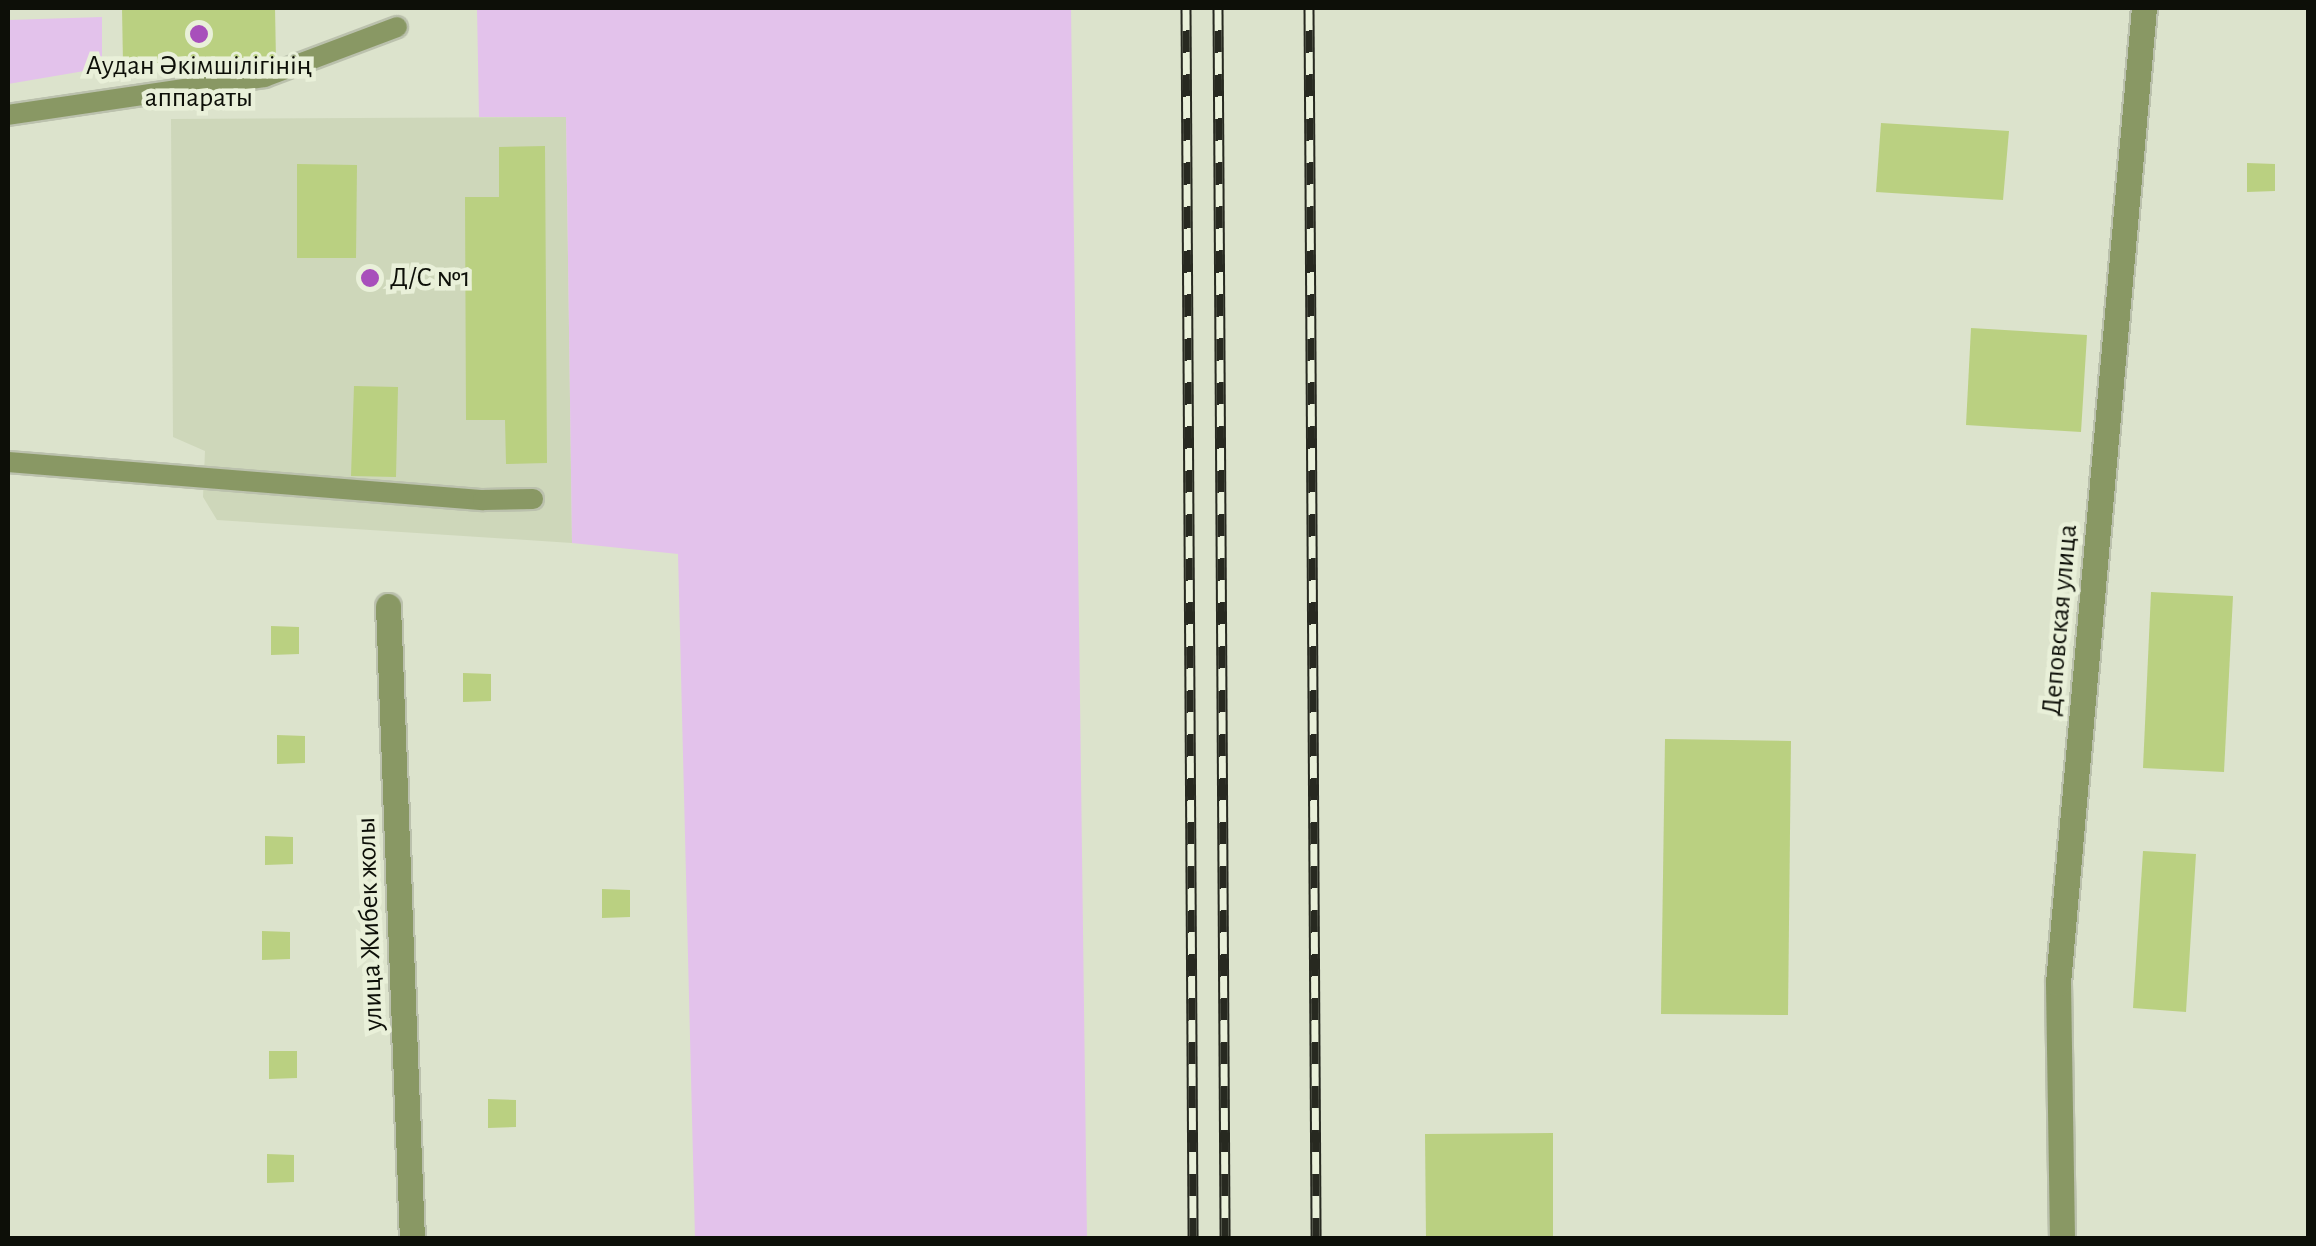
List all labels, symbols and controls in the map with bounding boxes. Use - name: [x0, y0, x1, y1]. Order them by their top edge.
- marker: Аудан Әкімшілігінің аппараты: [188, 23, 210, 45]
- place label: Аудан Әкімшілігінің аппараты: [86, 49, 312, 115]
- place label: Д/С №1: [390, 261, 471, 295]
- marker: Д/С №1: [359, 267, 381, 289]
- street label: Деповская улица: [2035, 523, 2085, 717]
- street label: улица Жибек жолы: [349, 817, 391, 1031]

